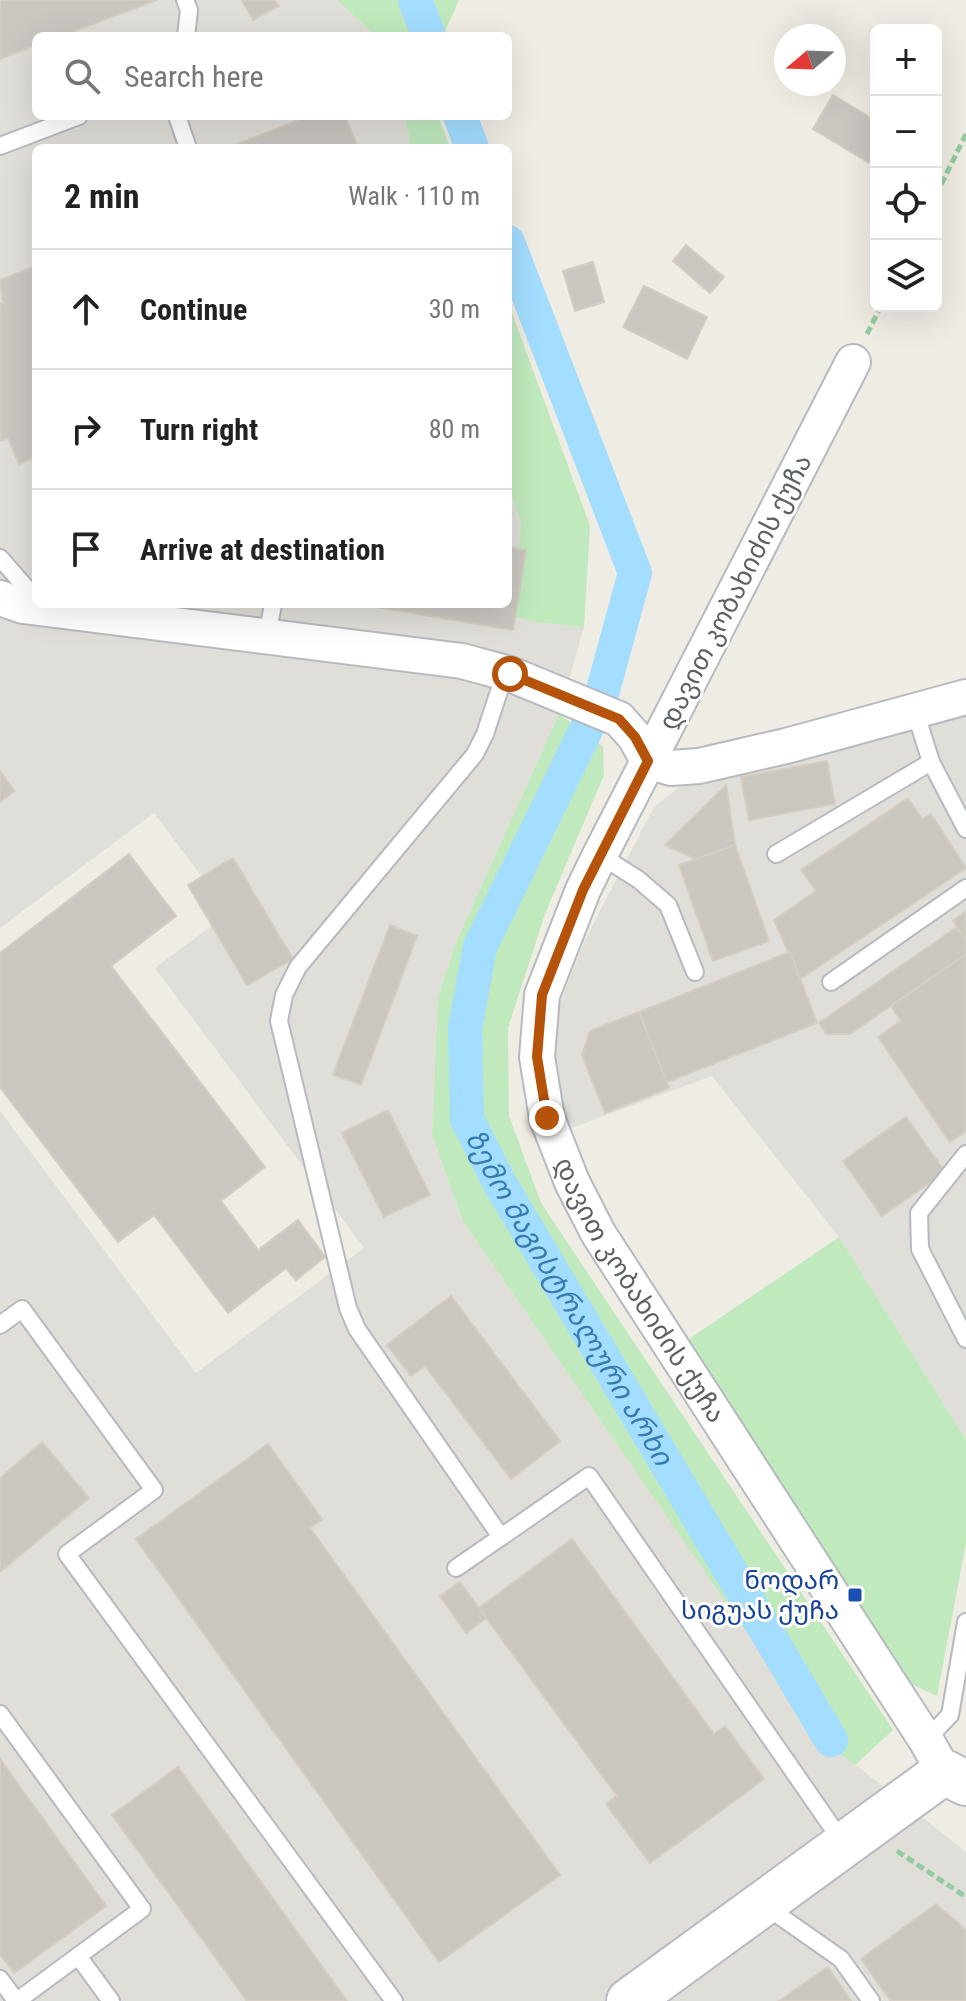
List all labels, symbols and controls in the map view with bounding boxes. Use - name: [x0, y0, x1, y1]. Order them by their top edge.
- north arrow: [774, 24, 846, 96]
- map controls: [870, 24, 942, 312]
- button: +: [870, 24, 942, 96]
- search box: [32, 32, 512, 120]
- icon: search: [60, 54, 104, 98]
- text: Search here: [124, 59, 264, 94]
- button: −: [870, 96, 942, 168]
- button: locate: [870, 168, 942, 240]
- text: 2 min: [64, 176, 140, 216]
- text: Walk · 110 m: [348, 181, 480, 211]
- button: layers: [870, 240, 942, 312]
- icon: ahead: [64, 287, 108, 331]
- text: Continue: [140, 292, 247, 327]
- text: 30 m: [429, 294, 480, 324]
- icon: right: [64, 407, 108, 451]
- text: Turn right: [140, 412, 258, 447]
- text: 80 m: [429, 414, 480, 444]
- street label: დავით კობახიძის ქუჩა: [652, 449, 818, 735]
- icon: arrive: [64, 527, 108, 571]
- text: Arrive at destination: [140, 532, 385, 567]
- route start: [492, 656, 528, 692]
- route end: [529, 1100, 565, 1136]
- water label: ზემო მაგისტრალური არხი: [458, 1125, 681, 1473]
- street label: დავით კობახიძის ქუჩა: [548, 1153, 732, 1428]
- place label: ნოდარ სიგუას ქუჩა: [681, 1565, 839, 1625]
- marker: ნოდარ სიგუას ქუჩა: [846, 1586, 864, 1604]

